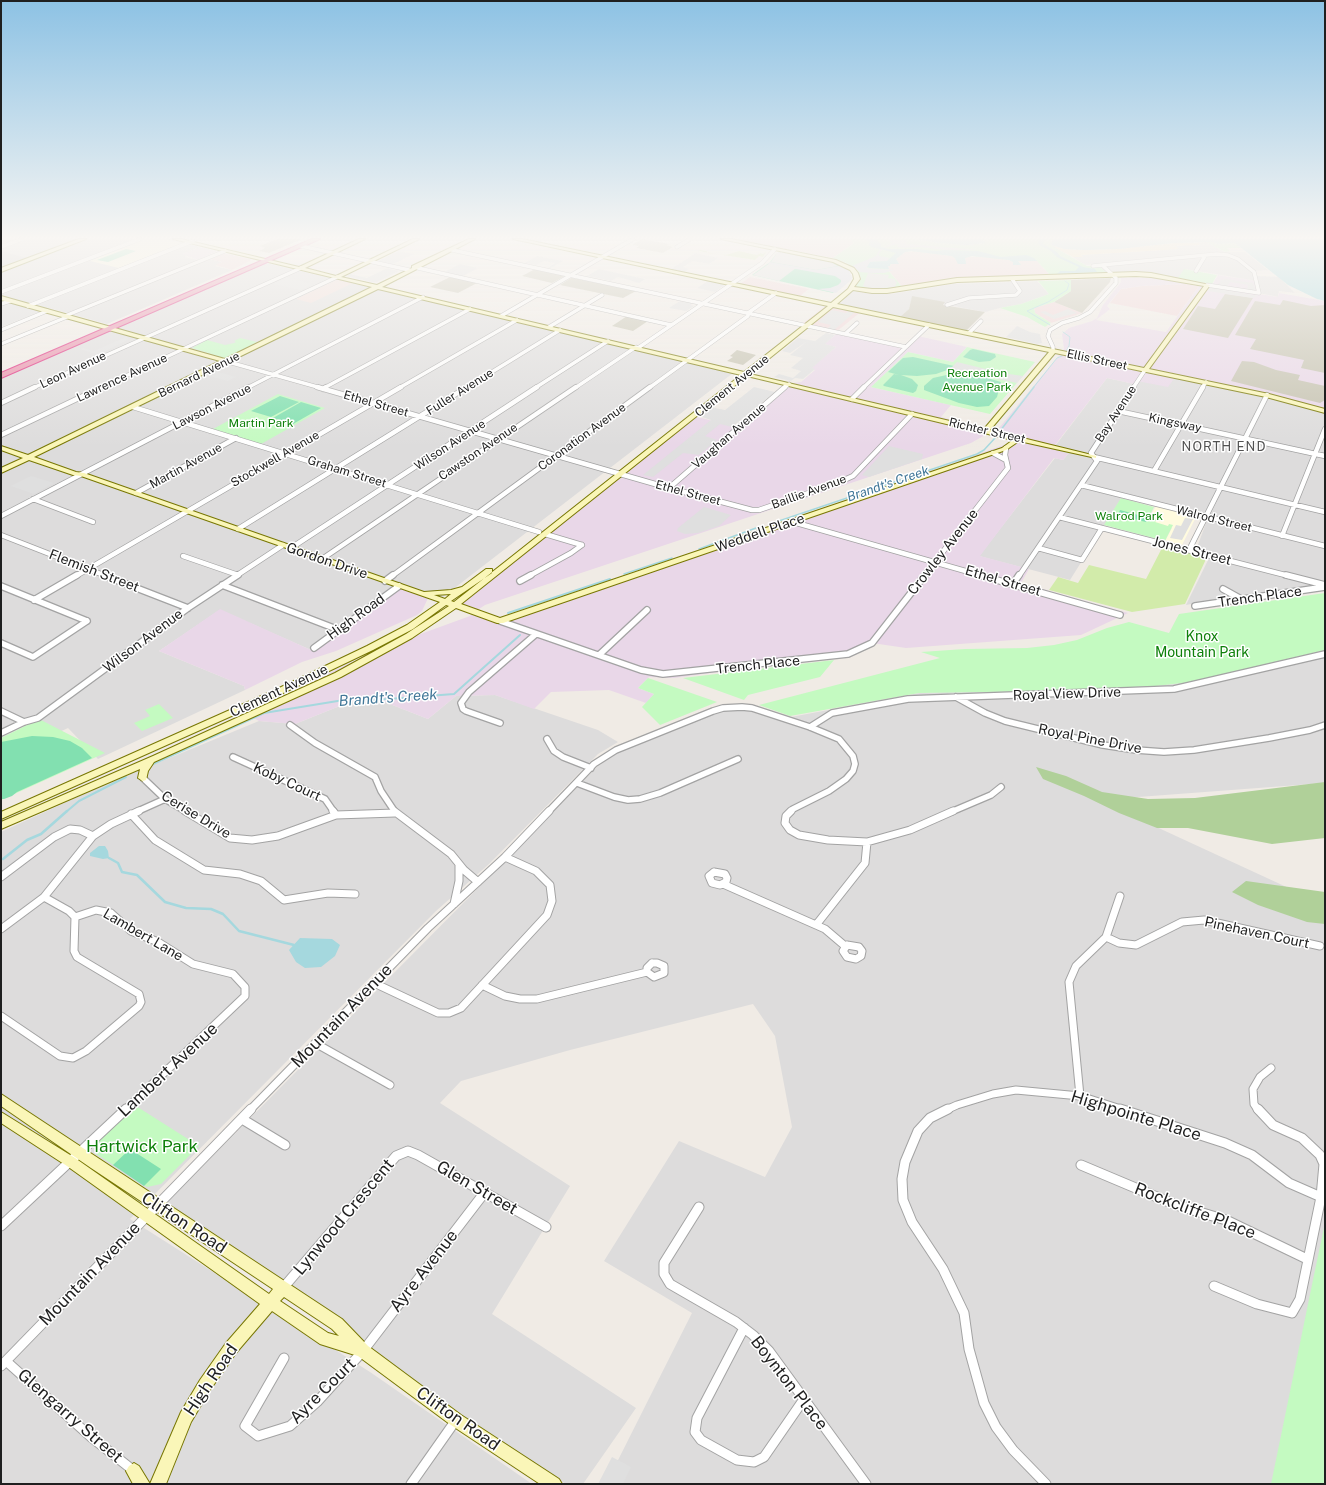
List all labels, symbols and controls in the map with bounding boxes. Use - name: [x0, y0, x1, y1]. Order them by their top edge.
- street label: Ellis Street: [1066, 347, 1128, 373]
- street label: Leon Avenue: [38, 348, 108, 392]
- street label: Bernard Avenue: [156, 349, 242, 401]
- street label: Lawrence Avenue: [74, 351, 170, 405]
- street label: Clement Avenue: [692, 352, 772, 420]
- street label: Fuller Avenue: [424, 366, 496, 418]
- park label: Recreation Avenue Park: [942, 366, 1012, 394]
- street label: Lawson Avenue: [170, 381, 254, 433]
- street label: Bay Avenue: [1092, 383, 1140, 445]
- street label: Ethel Street: [342, 388, 410, 420]
- street label: Coronation Avenue: [535, 400, 629, 474]
- street label: Vaughan Avenue: [689, 400, 769, 472]
- street label: Kingsway: [1147, 410, 1203, 436]
- street label: Richter Street: [947, 415, 1027, 447]
- park label: Martin Park: [229, 416, 293, 430]
- street label: Wilson Avenue: [412, 417, 488, 473]
- street label: Cawston Avenue: [436, 420, 520, 484]
- street label: Stockwell Avenue: [228, 428, 322, 490]
- district label: NORTH END: [1182, 439, 1266, 455]
- street label: Martin Avenue: [147, 440, 225, 492]
- street label: Graham Street: [306, 453, 388, 491]
- water label: Brandt's Creek: [845, 463, 931, 505]
- street label: Baillie Avenue: [770, 472, 848, 512]
- street label: Ethel Street: [654, 477, 722, 509]
- street label: Walrod Street: [1175, 503, 1253, 535]
- street label: Crowley Avenue: [904, 506, 982, 598]
- park label: Walrod Park: [1095, 509, 1163, 523]
- street label: Weddell Place: [713, 510, 807, 556]
- street label: Jones Street: [1151, 533, 1233, 569]
- street label: Gordon Drive: [284, 539, 370, 583]
- street label: Flemish Street: [47, 546, 141, 596]
- street label: Ethel Street: [963, 562, 1043, 600]
- street label: Trench Place: [1217, 583, 1303, 611]
- street label: High Road: [324, 590, 388, 644]
- street label: Wilson Avenue: [100, 606, 186, 676]
- park label: Knox Mountain Park: [1155, 629, 1249, 662]
- street label: Trench Place: [715, 652, 801, 678]
- street label: Clement Avenue: [227, 661, 331, 721]
- street label: Royal View Drive: [1013, 684, 1121, 704]
- water label: Brandt's Creek: [338, 686, 438, 710]
- street label: Royal Pine Drive: [1037, 721, 1143, 757]
- street label: Koby Court: [251, 759, 323, 805]
- street label: Cerise Drive: [158, 788, 234, 842]
- street label: Lambert Lane: [100, 905, 186, 965]
- street label: Pinehaven Court: [1203, 914, 1311, 952]
- street label: Mountain Avenue: [287, 960, 397, 1072]
- street label: Lambert Avenue: [114, 1019, 222, 1121]
- street label: Highpointe Place: [1068, 1086, 1204, 1146]
- park label: Hartwick Park: [86, 1137, 198, 1157]
- street label: Lynwood Crescent: [289, 1155, 399, 1279]
- street label: Glen Street: [433, 1157, 521, 1219]
- street label: Rockcliffe Place: [1131, 1178, 1259, 1244]
- street label: Clifton Road: [138, 1188, 230, 1258]
- street label: Mountain Avenue: [35, 1218, 145, 1330]
- street label: Ayre Avenue: [386, 1226, 462, 1316]
- street label: Boynton Place: [746, 1332, 832, 1434]
- street label: High Road: [180, 1340, 242, 1420]
- street label: Ayre Court: [286, 1354, 360, 1428]
- street label: Glengarry Street: [13, 1365, 127, 1467]
- street label: Clifton Road: [412, 1383, 504, 1455]

